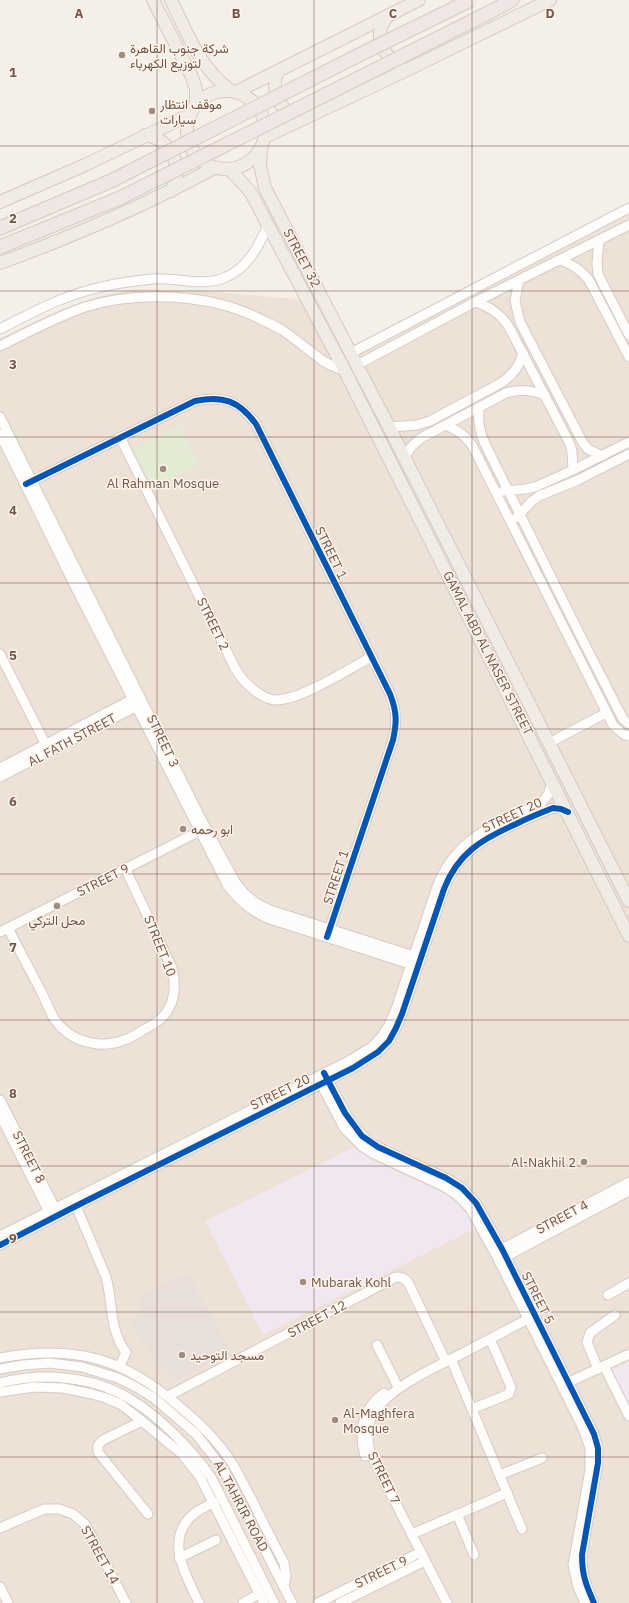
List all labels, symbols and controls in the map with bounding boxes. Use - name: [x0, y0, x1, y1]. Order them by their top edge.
- text: A: [75, 5, 84, 22]
- text: B: [232, 5, 241, 22]
- text: C: [389, 5, 398, 22]
- text: D: [545, 5, 555, 22]
- place label: شركة جنوب القاهرة لتوزيع الكهرباء: [130, 40, 229, 73]
- marker: شركة جنوب القاهرة لتوزيع الكهرباء: [117, 50, 127, 60]
- text: 1: [9, 64, 17, 81]
- place label: موقف انتظار سيارات: [159, 96, 222, 128]
- marker: موقف انتظار سيارات: [147, 106, 157, 116]
- text: 2: [9, 210, 17, 227]
- street label: STREET 32: [279, 226, 325, 290]
- text: 3: [9, 356, 17, 373]
- marker: Al Rahman Mosque: [158, 464, 168, 474]
- place label: Al Rahman Mosque: [107, 475, 219, 492]
- text: 4: [9, 502, 17, 519]
- street label: STREET 1: [311, 524, 351, 582]
- street label: GAMAL ABD AL NASER STREET: [439, 568, 537, 739]
- street label: STREET 2: [193, 595, 233, 653]
- text: 5: [9, 647, 17, 664]
- street label: AL FATH STREET: [25, 709, 120, 770]
- street label: STREET 3: [143, 712, 183, 770]
- text: 6: [9, 793, 17, 810]
- street label: STREET 20: [479, 794, 545, 836]
- place label: ابو رحمه: [191, 821, 233, 838]
- marker: ابو رحمه: [178, 824, 188, 834]
- street label: STREET 1: [319, 847, 353, 907]
- street label: STREET 9: [74, 860, 132, 900]
- marker: محل التركي: [52, 901, 62, 911]
- place label: محل التركي: [28, 912, 86, 931]
- street label: STREET 10: [140, 913, 180, 979]
- text: 7: [9, 939, 17, 956]
- street label: STREET 20: [247, 1070, 313, 1114]
- text: 8: [9, 1085, 17, 1102]
- street label: STREET 8: [9, 1128, 50, 1186]
- place label: Al-Nakhil 2: [511, 1154, 576, 1171]
- marker: Al-Nakhil 2: [579, 1157, 589, 1167]
- street label: STREET 4: [533, 1196, 591, 1238]
- text: 9: [9, 1230, 17, 1247]
- street label: STREET 5: [518, 1269, 558, 1327]
- place label: Mubarak Kohl: [311, 1274, 392, 1291]
- marker: Mubarak Kohl: [298, 1277, 308, 1287]
- street label: STREET 12: [285, 1296, 349, 1342]
- place label: مسجد التوحيد: [190, 1347, 264, 1364]
- marker: مسجد التوحيد: [177, 1350, 187, 1360]
- place label: Al-Maghfera Mosque: [343, 1405, 415, 1437]
- marker: Al-Maghfera Mosque: [330, 1415, 340, 1425]
- street label: STREET 7: [364, 1449, 404, 1507]
- street label: AL TAHRIR ROAD: [210, 1457, 272, 1555]
- street label: STREET 14: [77, 1523, 123, 1587]
- street label: STREET 9: [352, 1552, 410, 1592]

